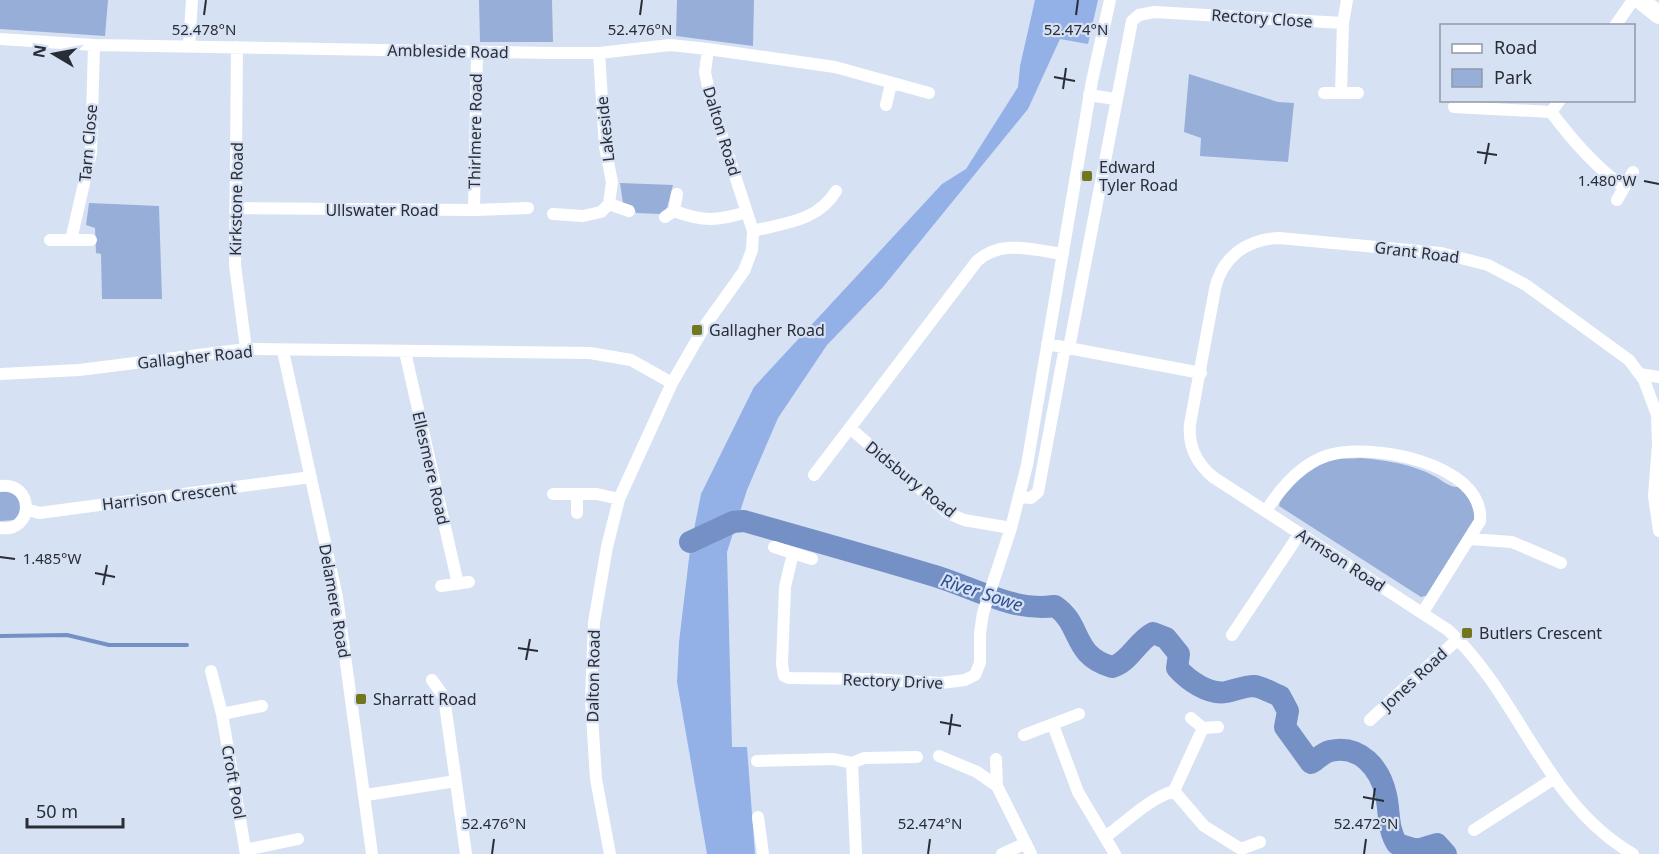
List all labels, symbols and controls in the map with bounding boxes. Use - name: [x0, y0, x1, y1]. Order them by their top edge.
- street label: Rectory Close: [1211, 3, 1313, 33]
- text: 52.478°N: [172, 19, 236, 39]
- text: 52.476°N: [608, 19, 672, 39]
- text: 52.474°N: [1044, 19, 1108, 39]
- north arrow: [24, 24, 84, 84]
- legend: [1440, 24, 1635, 102]
- text: Road: [1494, 35, 1537, 59]
- street label: Ambleside Road: [387, 39, 509, 63]
- text: N: [27, 43, 51, 60]
- text: Park: [1494, 65, 1532, 89]
- street label: Thirlmere Road: [463, 73, 487, 189]
- street label: Dalton Road: [698, 83, 746, 179]
- street label: Lakeside: [591, 95, 619, 163]
- street label: Tarn Close: [74, 103, 102, 183]
- street label: Kirkstone Road: [224, 142, 248, 256]
- place label: Edward Tyler Road: [1099, 156, 1178, 196]
- marker: Edward Tyler Road: [1080, 169, 1094, 183]
- text: 1.480°W: [1578, 170, 1636, 190]
- street label: Ullswater Road: [325, 199, 439, 221]
- street label: Grant Road: [1373, 236, 1461, 268]
- place label: Gallagher Road: [709, 319, 825, 341]
- marker: Gallagher Road: [690, 323, 704, 337]
- street label: Gallagher Road: [136, 340, 254, 374]
- street label: Ellesmere Road: [407, 409, 455, 527]
- street label: Didsbury Road: [861, 436, 961, 522]
- street label: Harrison Crescent: [101, 477, 238, 515]
- street label: Armson Road: [1292, 523, 1390, 597]
- street label: Delamere Road: [314, 542, 356, 660]
- text: 1.485°W: [23, 548, 81, 568]
- water label: River Sowe: [938, 567, 1026, 617]
- place label: Butlers Crescent: [1479, 622, 1602, 644]
- marker: Butlers Crescent: [1460, 626, 1474, 640]
- street label: Dalton Road: [581, 629, 605, 723]
- street label: Jones Road: [1375, 643, 1452, 717]
- street label: Rectory Drive: [842, 668, 944, 694]
- place label: Sharratt Road: [373, 688, 477, 710]
- marker: Sharratt Road: [354, 692, 368, 706]
- street label: Croft Pool: [217, 743, 251, 821]
- scale bar: [27, 791, 123, 829]
- text: 50 m: [36, 799, 78, 823]
- text: 52.476°N: [462, 813, 526, 833]
- text: 52.474°N: [898, 813, 962, 833]
- text: 52.472°N: [1334, 813, 1398, 833]

